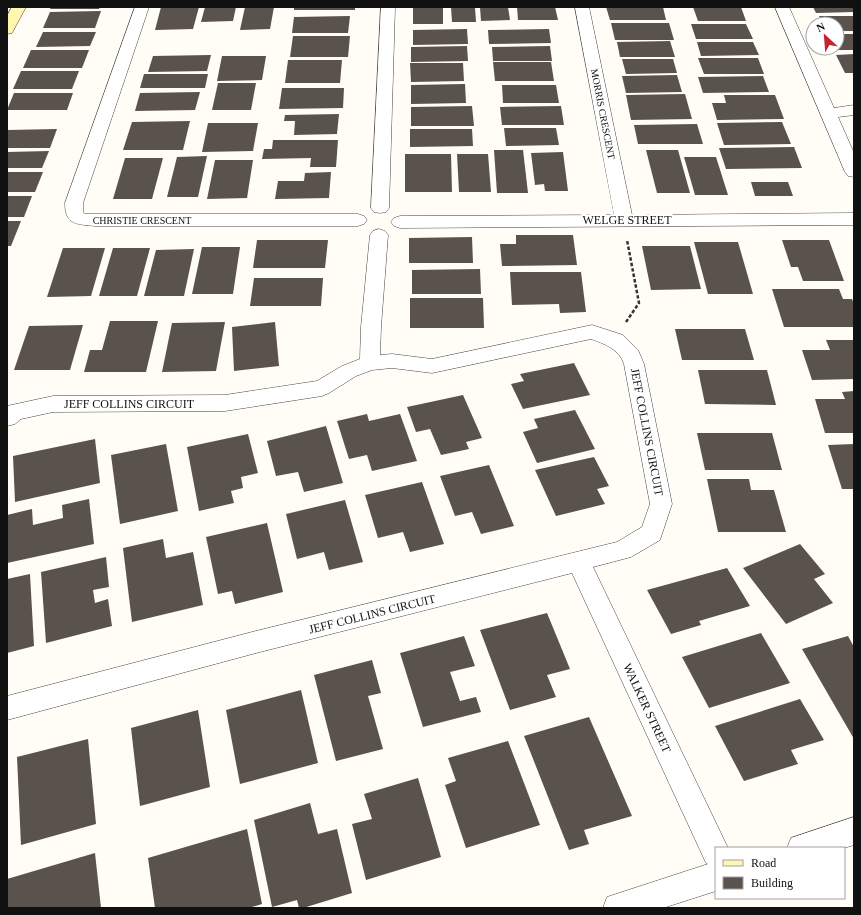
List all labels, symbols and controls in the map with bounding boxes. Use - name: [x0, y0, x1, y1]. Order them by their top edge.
- north arrow: [805, 16, 845, 56]
- text: N: [814, 20, 827, 34]
- street label: MORRIS CRESCENT: [589, 68, 617, 160]
- street label: WELGE STREET: [583, 213, 672, 227]
- street label: CHRISTIE CRESCENT: [93, 215, 191, 226]
- street label: JEFF COLLINS CIRCUIT: [628, 367, 666, 498]
- street label: JEFF COLLINS CIRCUIT: [64, 397, 195, 411]
- street label: JEFF COLLINS CIRCUIT: [307, 591, 437, 637]
- street label: WALKER STREET: [620, 661, 674, 756]
- legend: [715, 847, 845, 899]
- text: Road: [751, 856, 776, 870]
- text: Building: [751, 876, 793, 890]

